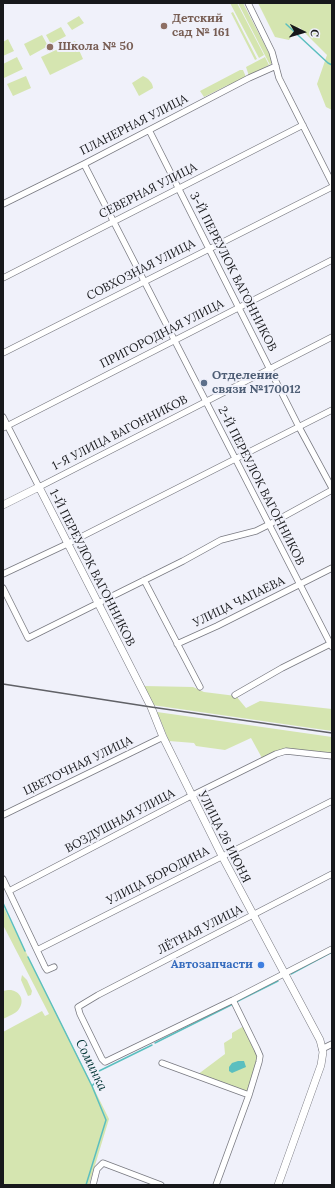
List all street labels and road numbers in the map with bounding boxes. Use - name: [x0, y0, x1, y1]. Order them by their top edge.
- street label: ПЛАНЕРНАЯ УЛИЦА: [78, 92, 190, 158]
- street label: СЕВЕРНАЯ УЛИЦА: [97, 160, 199, 222]
- street label: 3-Й ПЕРЕУЛОК ВАГОННИКОВ: [186, 190, 280, 354]
- street label: СОВХОЗНАЯ УЛИЦА: [84, 236, 198, 304]
- street label: ПРИГОРОДНАЯ УЛИЦА: [98, 297, 226, 371]
- street label: 1-Я УЛИЦА ВАГОННИКОВ: [50, 393, 190, 473]
- street label: 2-Й ПЕРЕУЛОК ВАГОННИКОВ: [215, 404, 307, 568]
- street label: 1-Й ПЕРЕУЛОК ВАГОННИКОВ: [46, 487, 138, 649]
- street label: УЛИЦА ЧАПАЕВА: [191, 574, 287, 630]
- street label: ЦВЕТОЧНАЯ УЛИЦА: [21, 733, 135, 799]
- street label: ВОЗДУШНАЯ УЛИЦА: [63, 786, 177, 856]
- street label: УЛИЦА 26 ИЮНЯ: [195, 789, 253, 885]
- street label: УЛИЦА БОРОДИНА: [104, 844, 212, 908]
- street label: ЛЁТНАЯ УЛИЦА: [155, 902, 245, 958]

